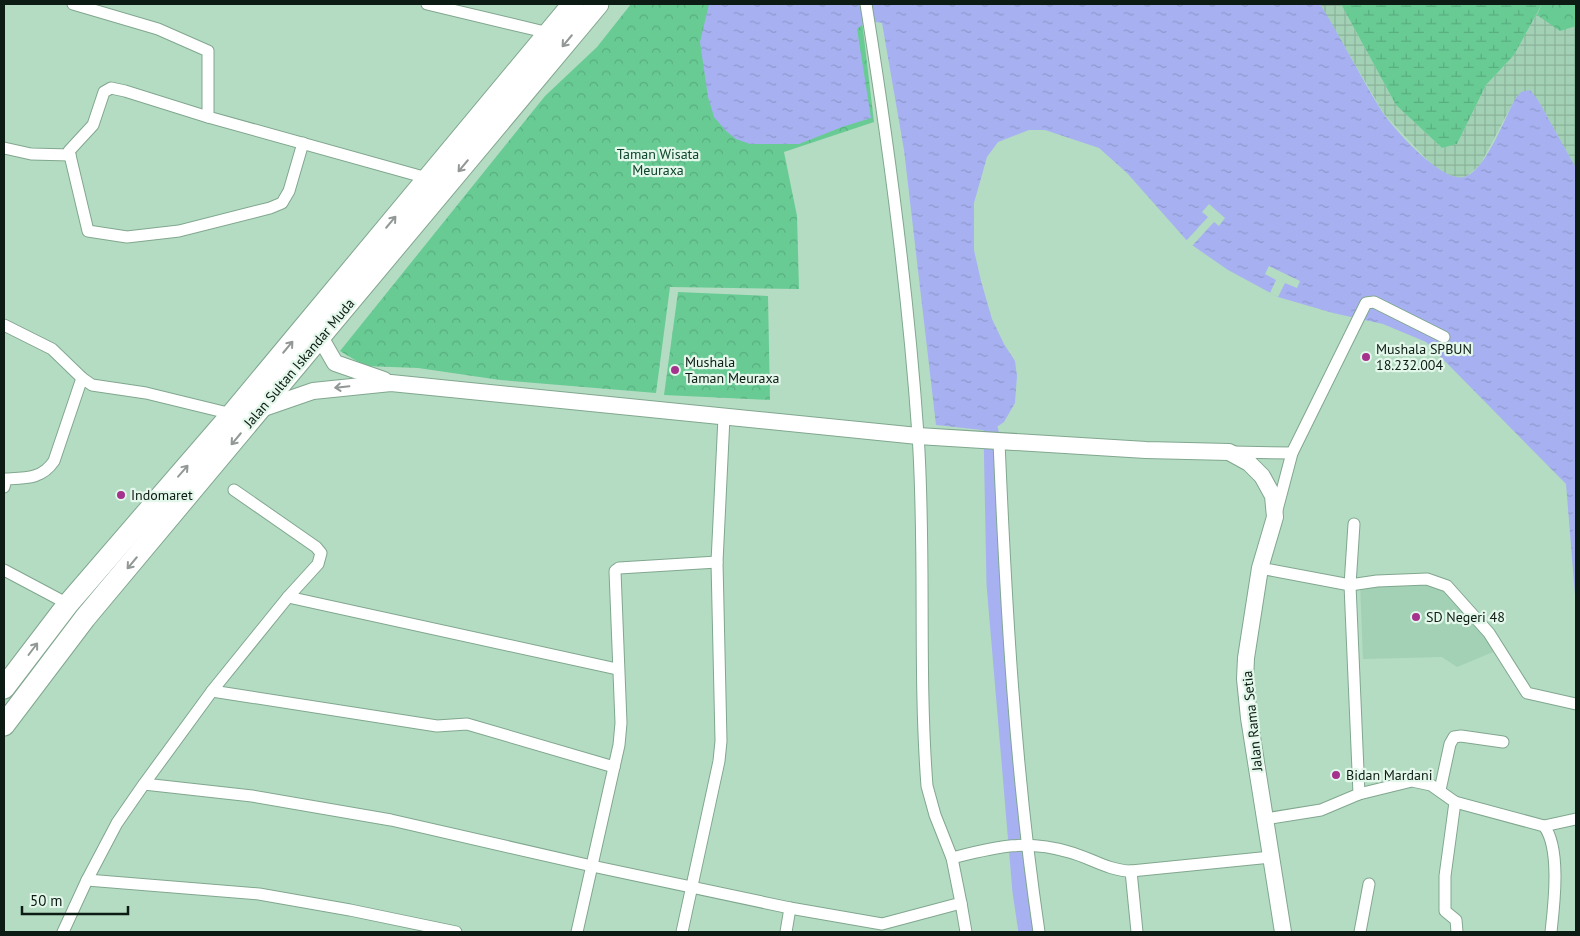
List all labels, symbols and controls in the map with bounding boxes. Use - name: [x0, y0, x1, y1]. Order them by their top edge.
- one-way arrow: [562, 34, 573, 47]
- park label: Taman Wisata Meuraxa: [617, 145, 699, 179]
- one-way arrow: [458, 159, 469, 172]
- one-way arrow: [386, 215, 397, 228]
- street label: Jalan Sultan Iskandar Muda: [239, 295, 358, 432]
- one-way arrow: [282, 340, 293, 353]
- place label: Mushala SPBUN 18.232.004: [1376, 340, 1472, 374]
- marker: Mushala SPBUN 18.232.004: [1360, 351, 1372, 363]
- place label: Mushala Taman Meuraxa: [685, 353, 780, 387]
- marker: Mushala Taman Meuraxa: [669, 364, 681, 376]
- one-way arrow: [335, 382, 351, 392]
- one-way arrow: [230, 432, 242, 445]
- one-way arrow: [177, 464, 188, 477]
- place label: Indomaret: [131, 486, 193, 504]
- marker: Indomaret: [115, 489, 127, 501]
- one-way arrow: [126, 557, 137, 570]
- place label: SD Negeri 48: [1426, 608, 1505, 626]
- marker: SD Negeri 48: [1410, 611, 1422, 623]
- one-way arrow: [28, 643, 39, 656]
- street label: Jalan Rama Setia: [1238, 670, 1266, 773]
- place label: Bidan Mardani: [1346, 766, 1432, 784]
- marker: Bidan Mardani: [1330, 769, 1342, 781]
- scale bar: [22, 884, 129, 916]
- text: 50 m: [30, 891, 63, 910]

